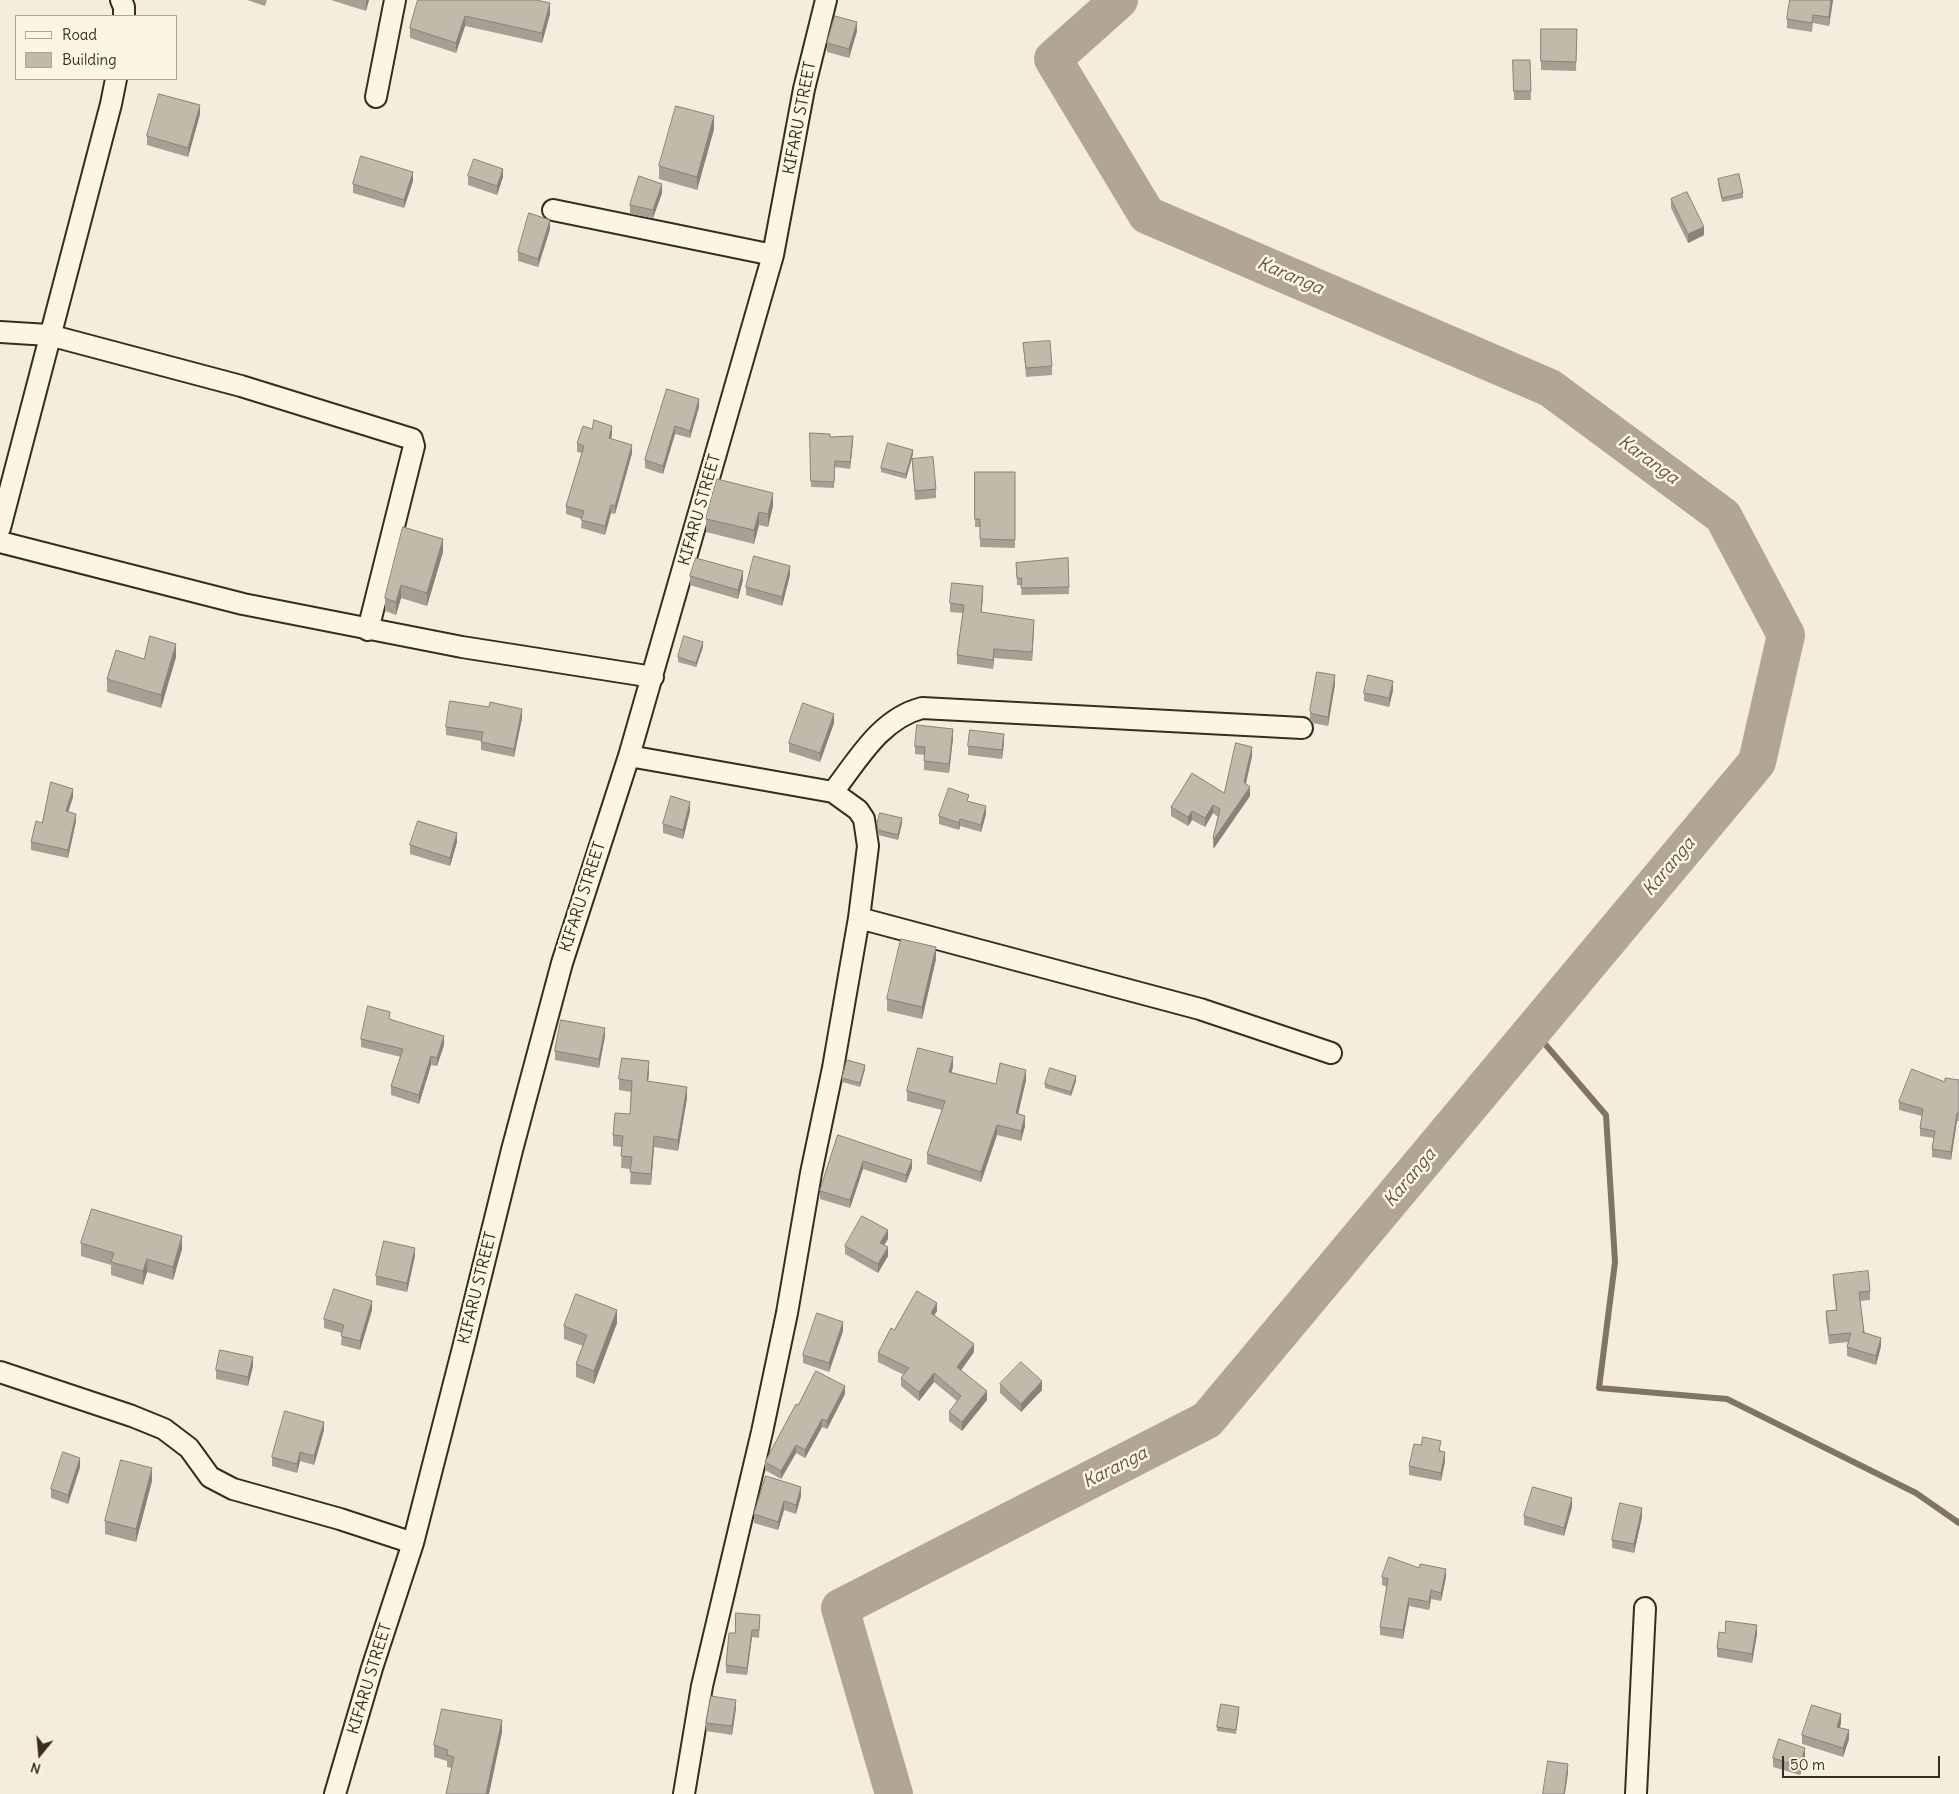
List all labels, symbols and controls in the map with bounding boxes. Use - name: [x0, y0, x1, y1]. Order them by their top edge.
- legend: [15, 15, 178, 80]
- text: Road: [62, 25, 97, 44]
- text: Building: [62, 50, 117, 69]
- street label: KIFARU STREET: [780, 60, 820, 176]
- water label: Karanga: [1254, 252, 1326, 300]
- water label: Karanga: [1614, 431, 1682, 489]
- street label: KIFARU STREET: [675, 452, 725, 568]
- water label: Karanga: [1638, 833, 1700, 901]
- street label: KIFARU STREET: [556, 839, 610, 955]
- water label: Karanga: [1379, 1144, 1441, 1212]
- street label: KIFARU STREET: [455, 1230, 501, 1346]
- water label: Karanga: [1079, 1443, 1151, 1493]
- street label: KIFARU STREET: [344, 1621, 396, 1737]
- north arrow: [15, 1729, 65, 1779]
- scale bar: [1784, 1746, 1942, 1778]
- text: 50 m: [1790, 1755, 1825, 1774]
- text: N: [28, 1758, 43, 1778]

